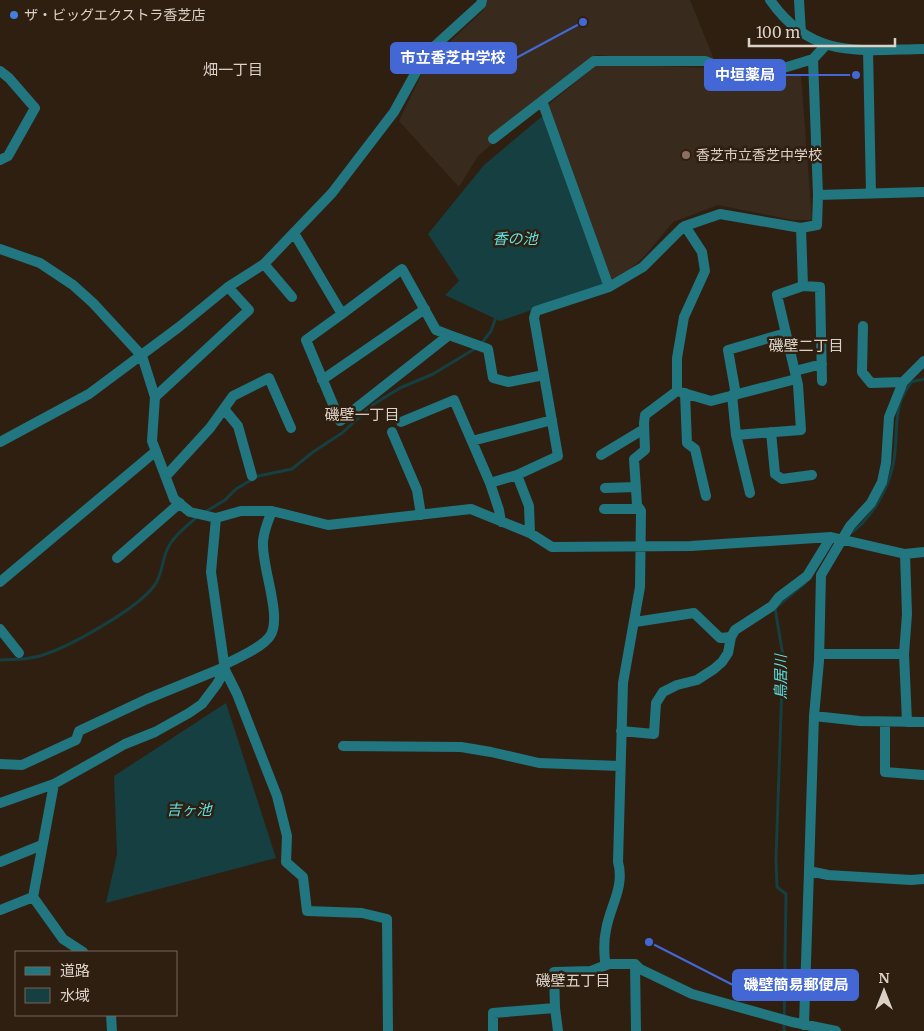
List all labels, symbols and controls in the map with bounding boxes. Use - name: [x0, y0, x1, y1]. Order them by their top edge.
- place label: ザ・ビッグエクストラ香芝店: [24, 6, 206, 24]
- marker: ザ・ビッグエクストラ香芝店: [8, 9, 20, 21]
- scale bar: [749, 15, 895, 47]
- text: 100 m: [756, 23, 800, 42]
- callout: 市立香芝中学校: [391, 43, 516, 73]
- text: 市立香芝中学校: [400, 48, 506, 67]
- district label: 畑一丁目: [203, 60, 263, 79]
- callout: 中垣薬局: [705, 60, 785, 90]
- text: 中垣薬局: [715, 65, 775, 84]
- place label: 香芝市立香芝中学校: [696, 146, 822, 164]
- marker: 香芝市立香芝中学校: [680, 149, 692, 161]
- water label: 香の池: [492, 229, 539, 248]
- district label: 磯壁二丁目: [768, 336, 844, 355]
- district label: 磯壁一丁目: [324, 405, 400, 424]
- water label: 鳥居川: [771, 653, 790, 700]
- water label: 吉ヶ池: [166, 800, 213, 819]
- legend: [15, 951, 178, 1016]
- text: 道路: [60, 961, 90, 980]
- north arrow: [859, 966, 909, 1016]
- text: N: [878, 969, 890, 987]
- callout: 磯壁簡易郵便局: [733, 970, 858, 1000]
- district label: 磯壁五丁目: [535, 971, 611, 990]
- text: 磯壁簡易郵便局: [743, 975, 849, 994]
- text: 水域: [60, 986, 90, 1005]

